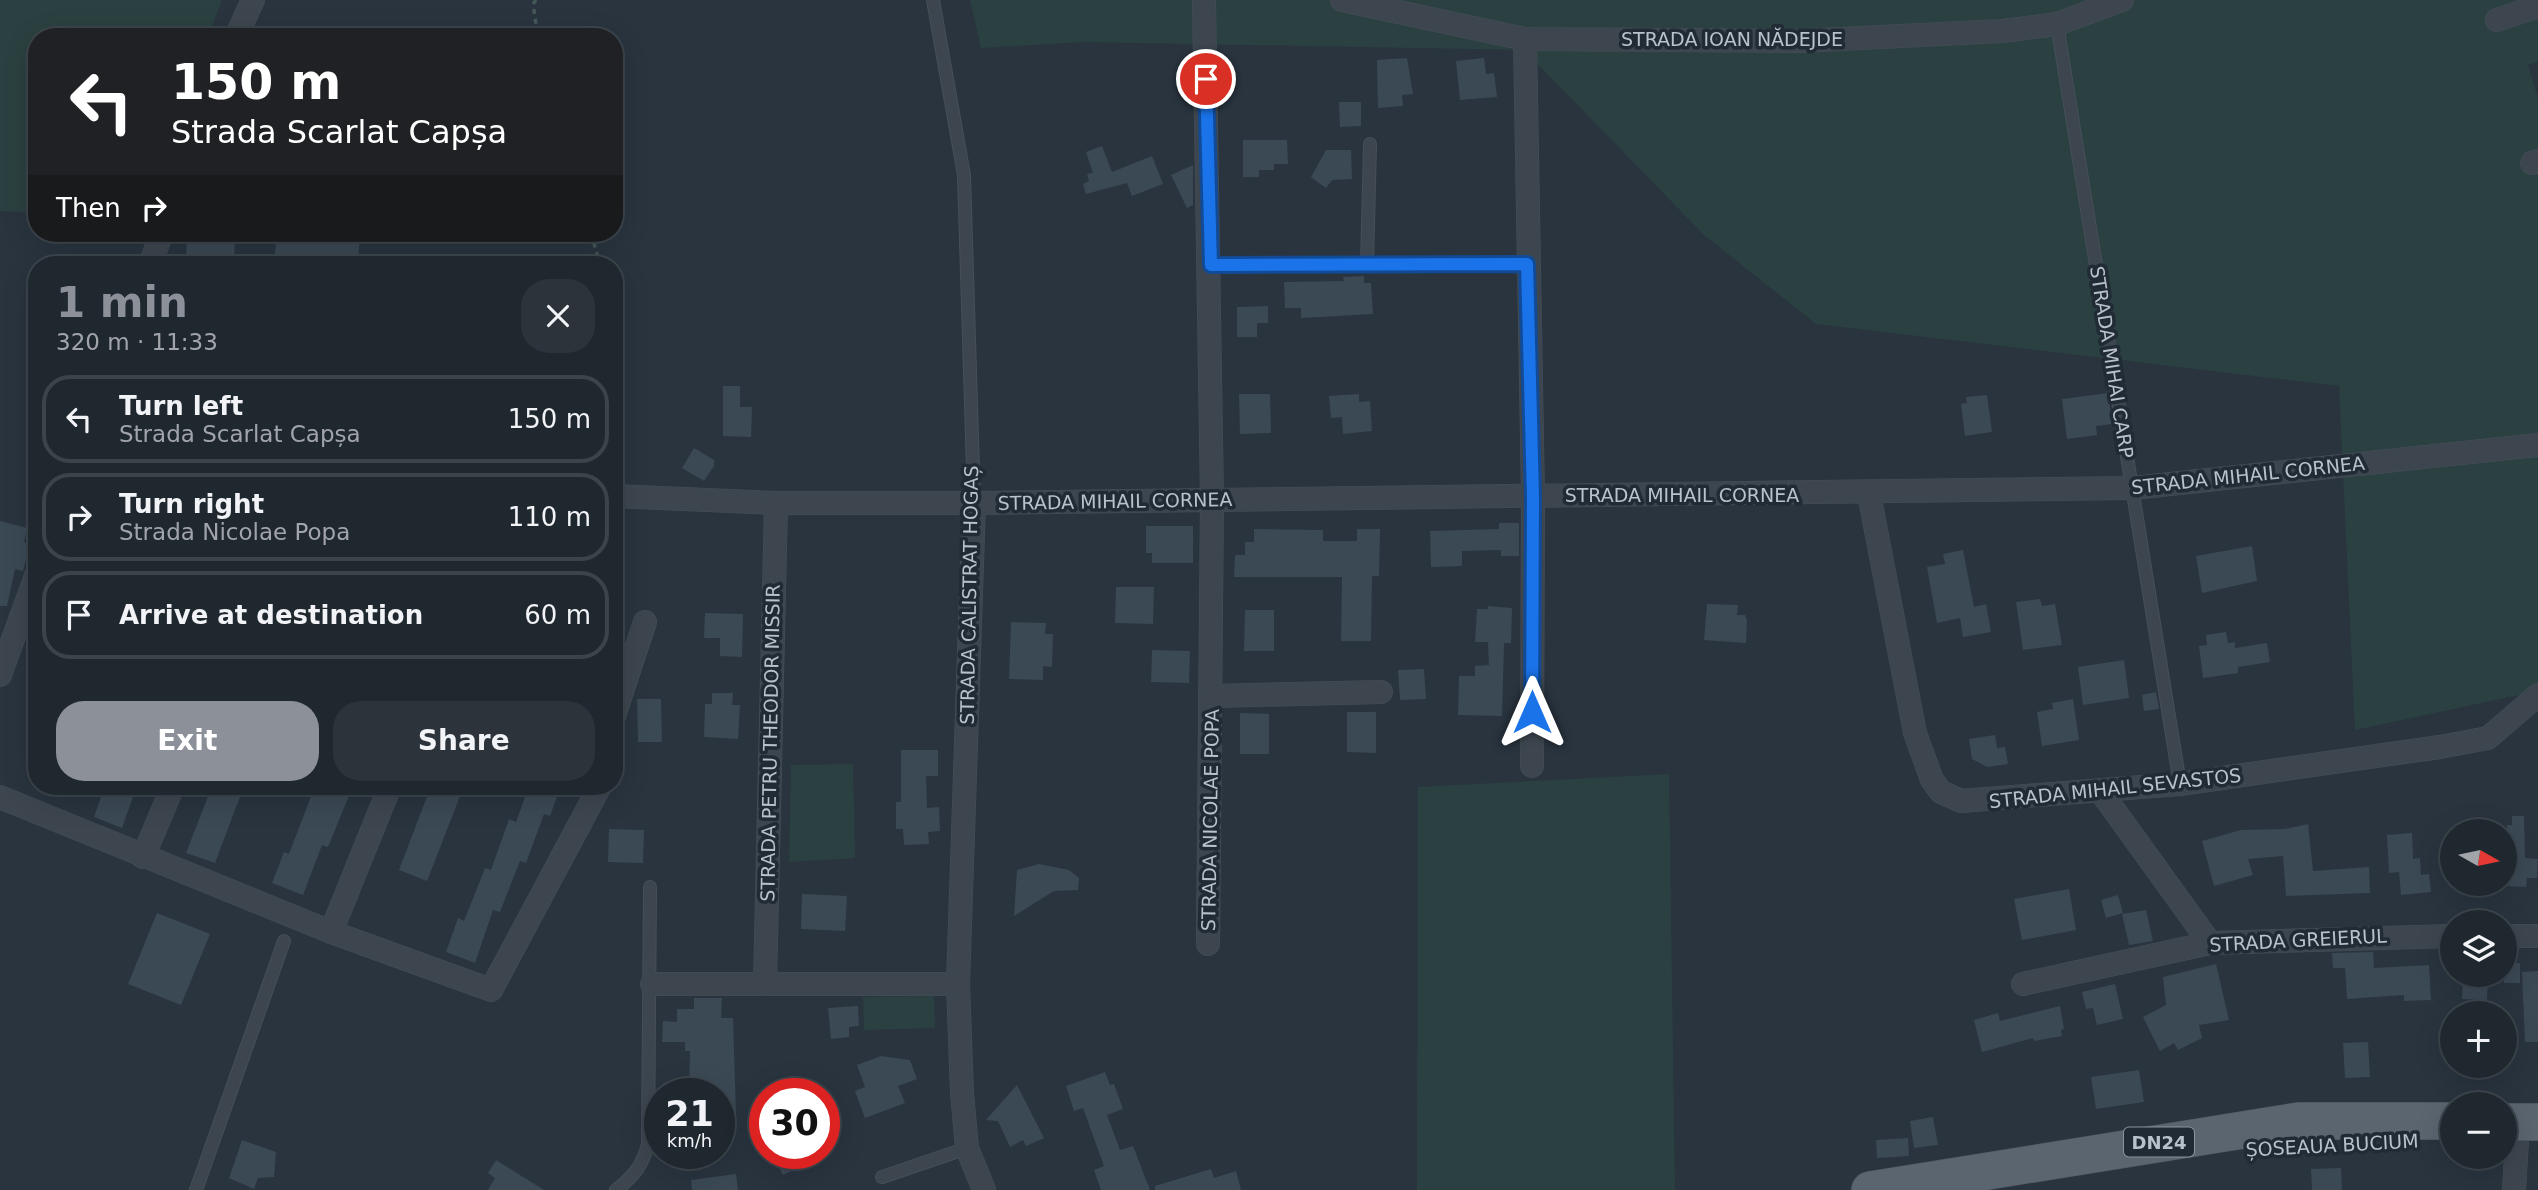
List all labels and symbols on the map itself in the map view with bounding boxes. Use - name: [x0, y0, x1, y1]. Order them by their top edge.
- street label: STRADA IOAN NĂDEJDE: [1621, 27, 1843, 50]
- pin: [1176, 49, 1236, 109]
- street label: STRADA MIHAI CARP: [2086, 264, 2138, 460]
- street label: STRADA MIHAIL CORNEA: [2130, 452, 2366, 498]
- street label: STRADA CALISTRAT HOGAȘ: [956, 465, 983, 725]
- street label: STRADA MIHAIL CORNEA: [1565, 484, 1799, 506]
- street label: STRADA MIHAIL CORNEA: [998, 488, 1232, 514]
- street label: STRADA PETRU THEODOR MISSIR: [756, 584, 784, 902]
- position arrow: [1495, 675, 1569, 749]
- street label: STRADA NICOLAE POPA: [1197, 709, 1223, 931]
- street label: STRADA MIHAIL SEVASTOS: [1988, 764, 2242, 812]
- north arrow: [2440, 819, 2516, 896]
- street label: STRADA GREIERUL: [2209, 924, 2388, 956]
- speed limit sign: 30: [749, 1078, 840, 1169]
- road number: DN24: [2124, 1128, 2194, 1156]
- street label: ȘOSEAUA BUCIUM: [2245, 1129, 2419, 1162]

